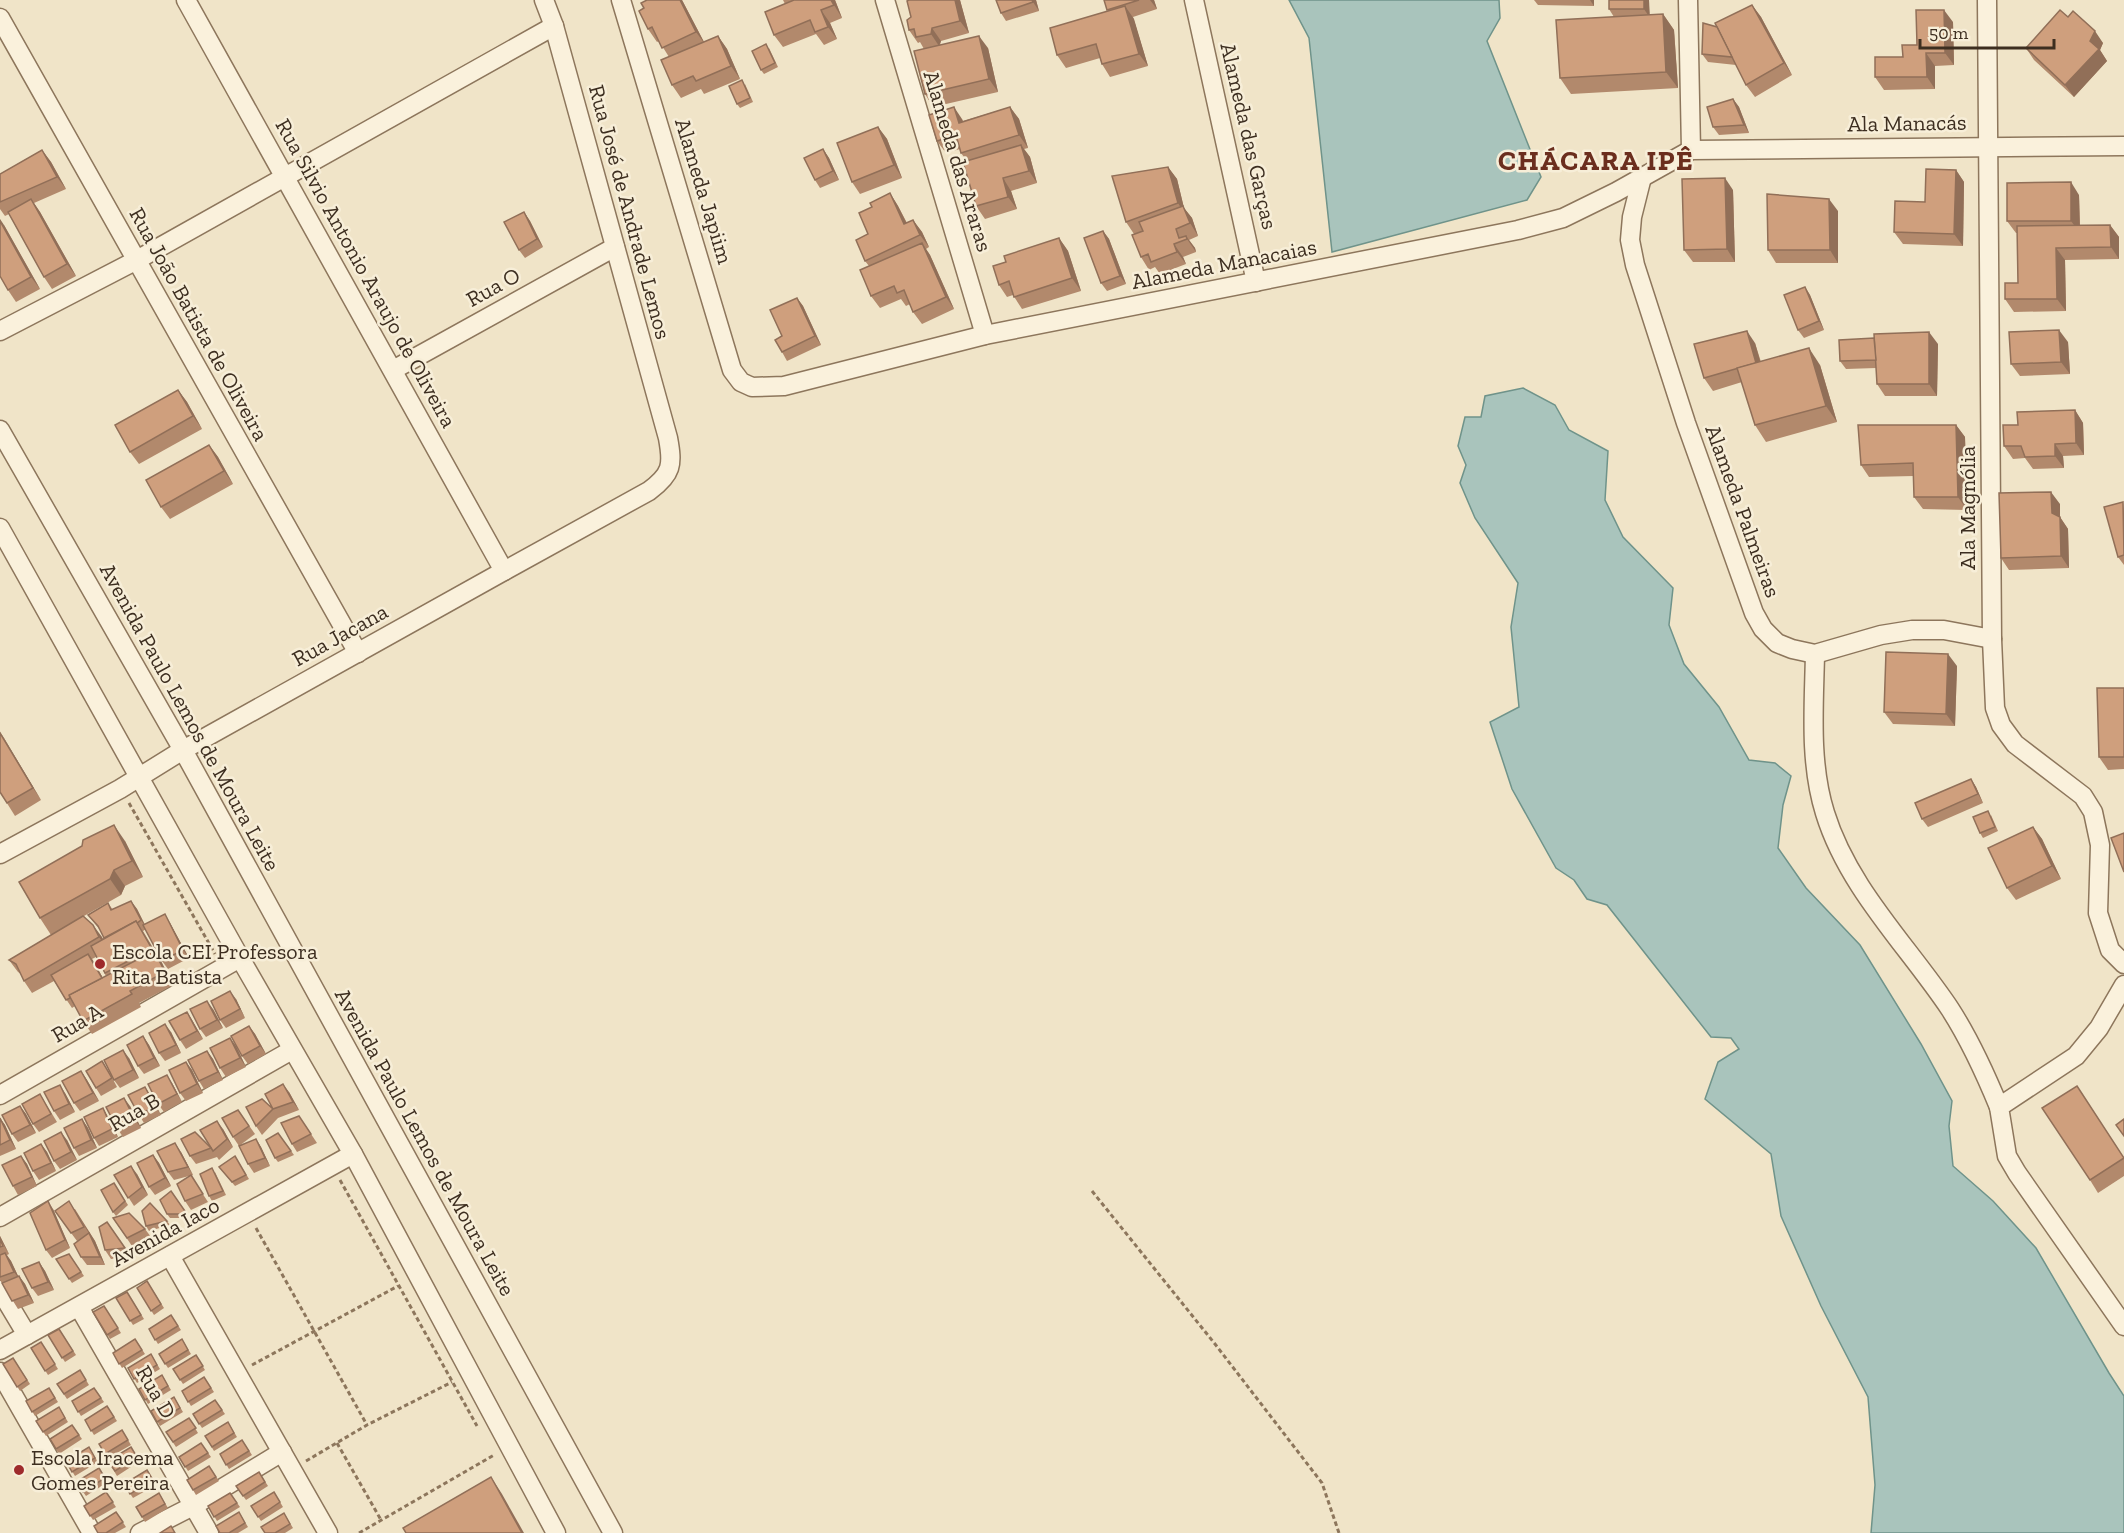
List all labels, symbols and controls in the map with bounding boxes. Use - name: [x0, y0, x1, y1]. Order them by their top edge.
- scale bar: [1920, 12, 2054, 50]
- text: 50 m: [1929, 22, 1969, 44]
- street label: Alameda das Garças: [1214, 40, 1284, 232]
- street label: Alameda das Araras: [918, 67, 998, 255]
- street label: Rua José de Andrade Lemos: [583, 82, 677, 342]
- street label: Ala Manacás: [1847, 108, 1967, 138]
- street label: Rua Silvio Antonio Araujo de Oliveira: [270, 114, 463, 433]
- street label: Alameda Japiim: [669, 115, 739, 267]
- district label: CHÁCARA IPÊ: [1498, 144, 1694, 177]
- street label: Rua João Batista de Oliveira: [124, 203, 275, 446]
- street label: Alameda Manacaias: [1129, 233, 1319, 295]
- street label: Rua O: [461, 261, 525, 313]
- street label: Alameda Palmeiras: [1699, 421, 1787, 601]
- street label: Ala Magnólia: [1954, 446, 1981, 570]
- street label: Avenida Paulo Lemos de Moura Leite: [94, 558, 286, 876]
- street label: Rua Jacana: [287, 598, 393, 672]
- place label: Escola CEI Professora Rita Batista: [112, 938, 318, 990]
- marker: Escola CEI Professora Rita Batista: [93, 957, 107, 971]
- street label: Avenida Paulo Lemos de Moura Leite: [329, 983, 521, 1301]
- street label: Rua A: [46, 997, 108, 1048]
- street label: Rua B: [104, 1087, 164, 1137]
- street label: Avenida Iaco: [106, 1191, 224, 1273]
- street label: Rua D: [130, 1361, 182, 1423]
- place label: Escola Iracema Gomes Pereira: [31, 1444, 174, 1496]
- marker: Escola Iracema Gomes Pereira: [12, 1463, 26, 1477]

